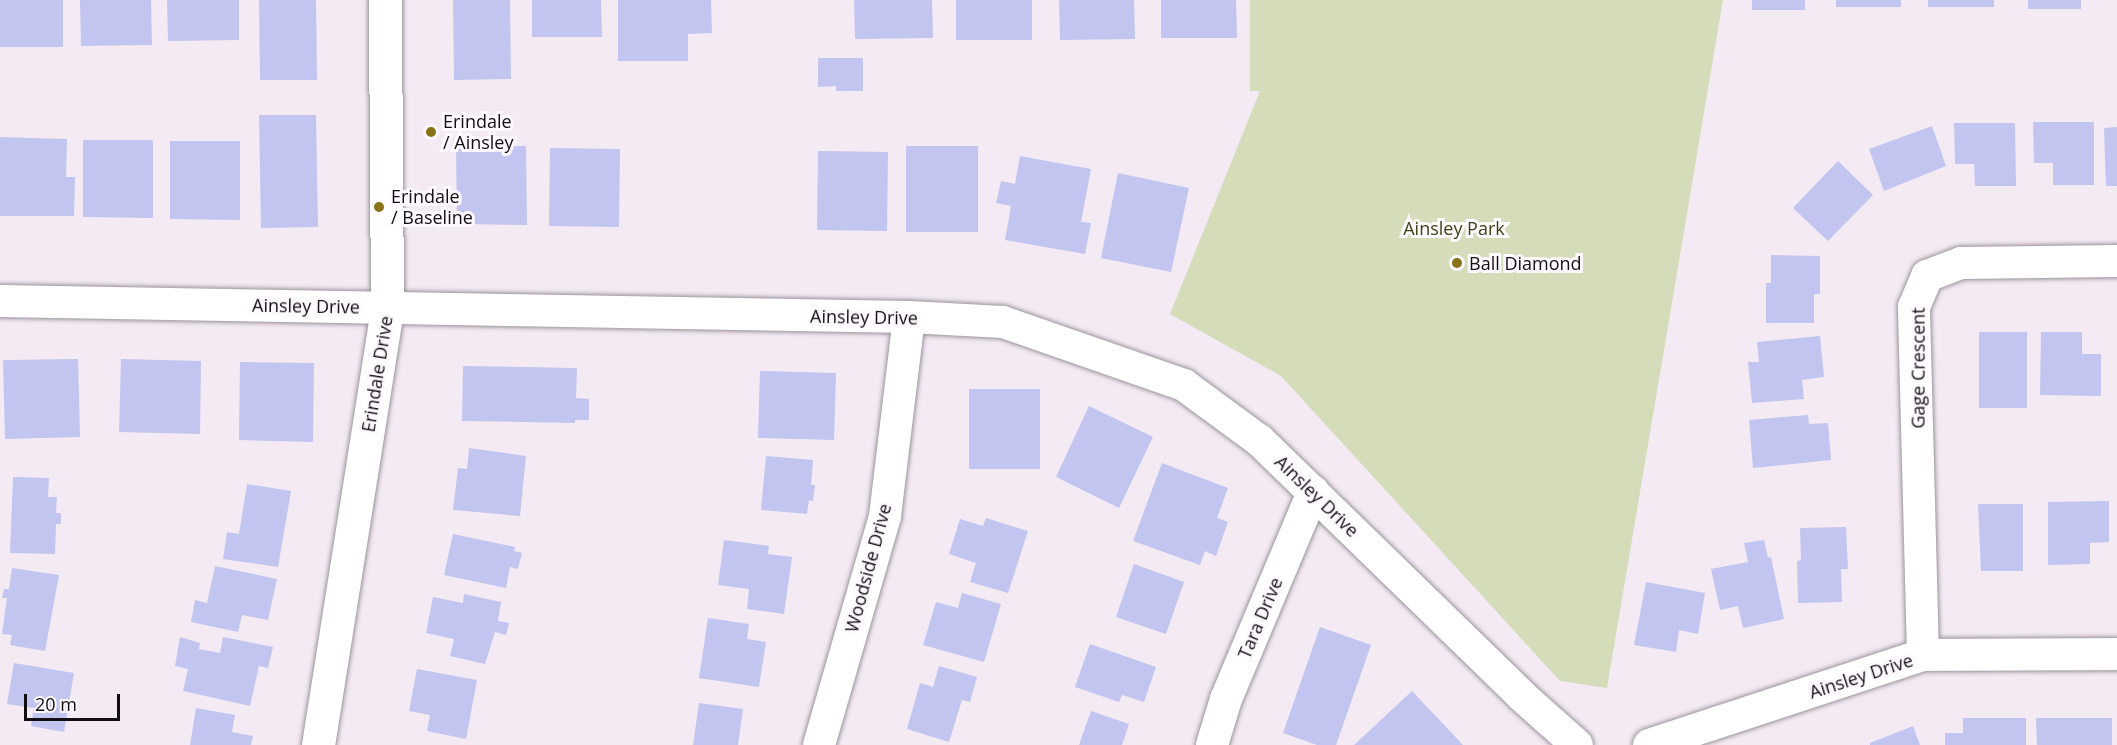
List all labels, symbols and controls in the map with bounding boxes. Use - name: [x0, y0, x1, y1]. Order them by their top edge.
- place label: Erindale / Ainsley: [443, 111, 513, 154]
- marker: Erindale / Ainsley: [424, 125, 438, 139]
- place label: Erindale / Baseline: [391, 186, 473, 228]
- marker: Erindale / Baseline: [372, 200, 386, 214]
- park label: Ainsley Park: [1403, 217, 1505, 239]
- place label: Ball Diamond: [1469, 252, 1582, 274]
- marker: Ball Diamond: [1450, 256, 1464, 270]
- street label: Ainsley Drive: [252, 294, 360, 318]
- street label: Ainsley Drive: [810, 305, 918, 329]
- street label: Gage Crescent: [1907, 307, 1929, 429]
- street label: Erindale Drive: [357, 314, 397, 434]
- street label: Ainsley Drive: [1271, 451, 1363, 541]
- street label: Woodside Drive: [840, 501, 896, 635]
- street label: Tara Drive: [1233, 574, 1287, 662]
- street label: Ainsley Drive: [1806, 649, 1916, 703]
- scale bar: [27, 682, 123, 720]
- text: 20 m: [35, 692, 77, 716]

